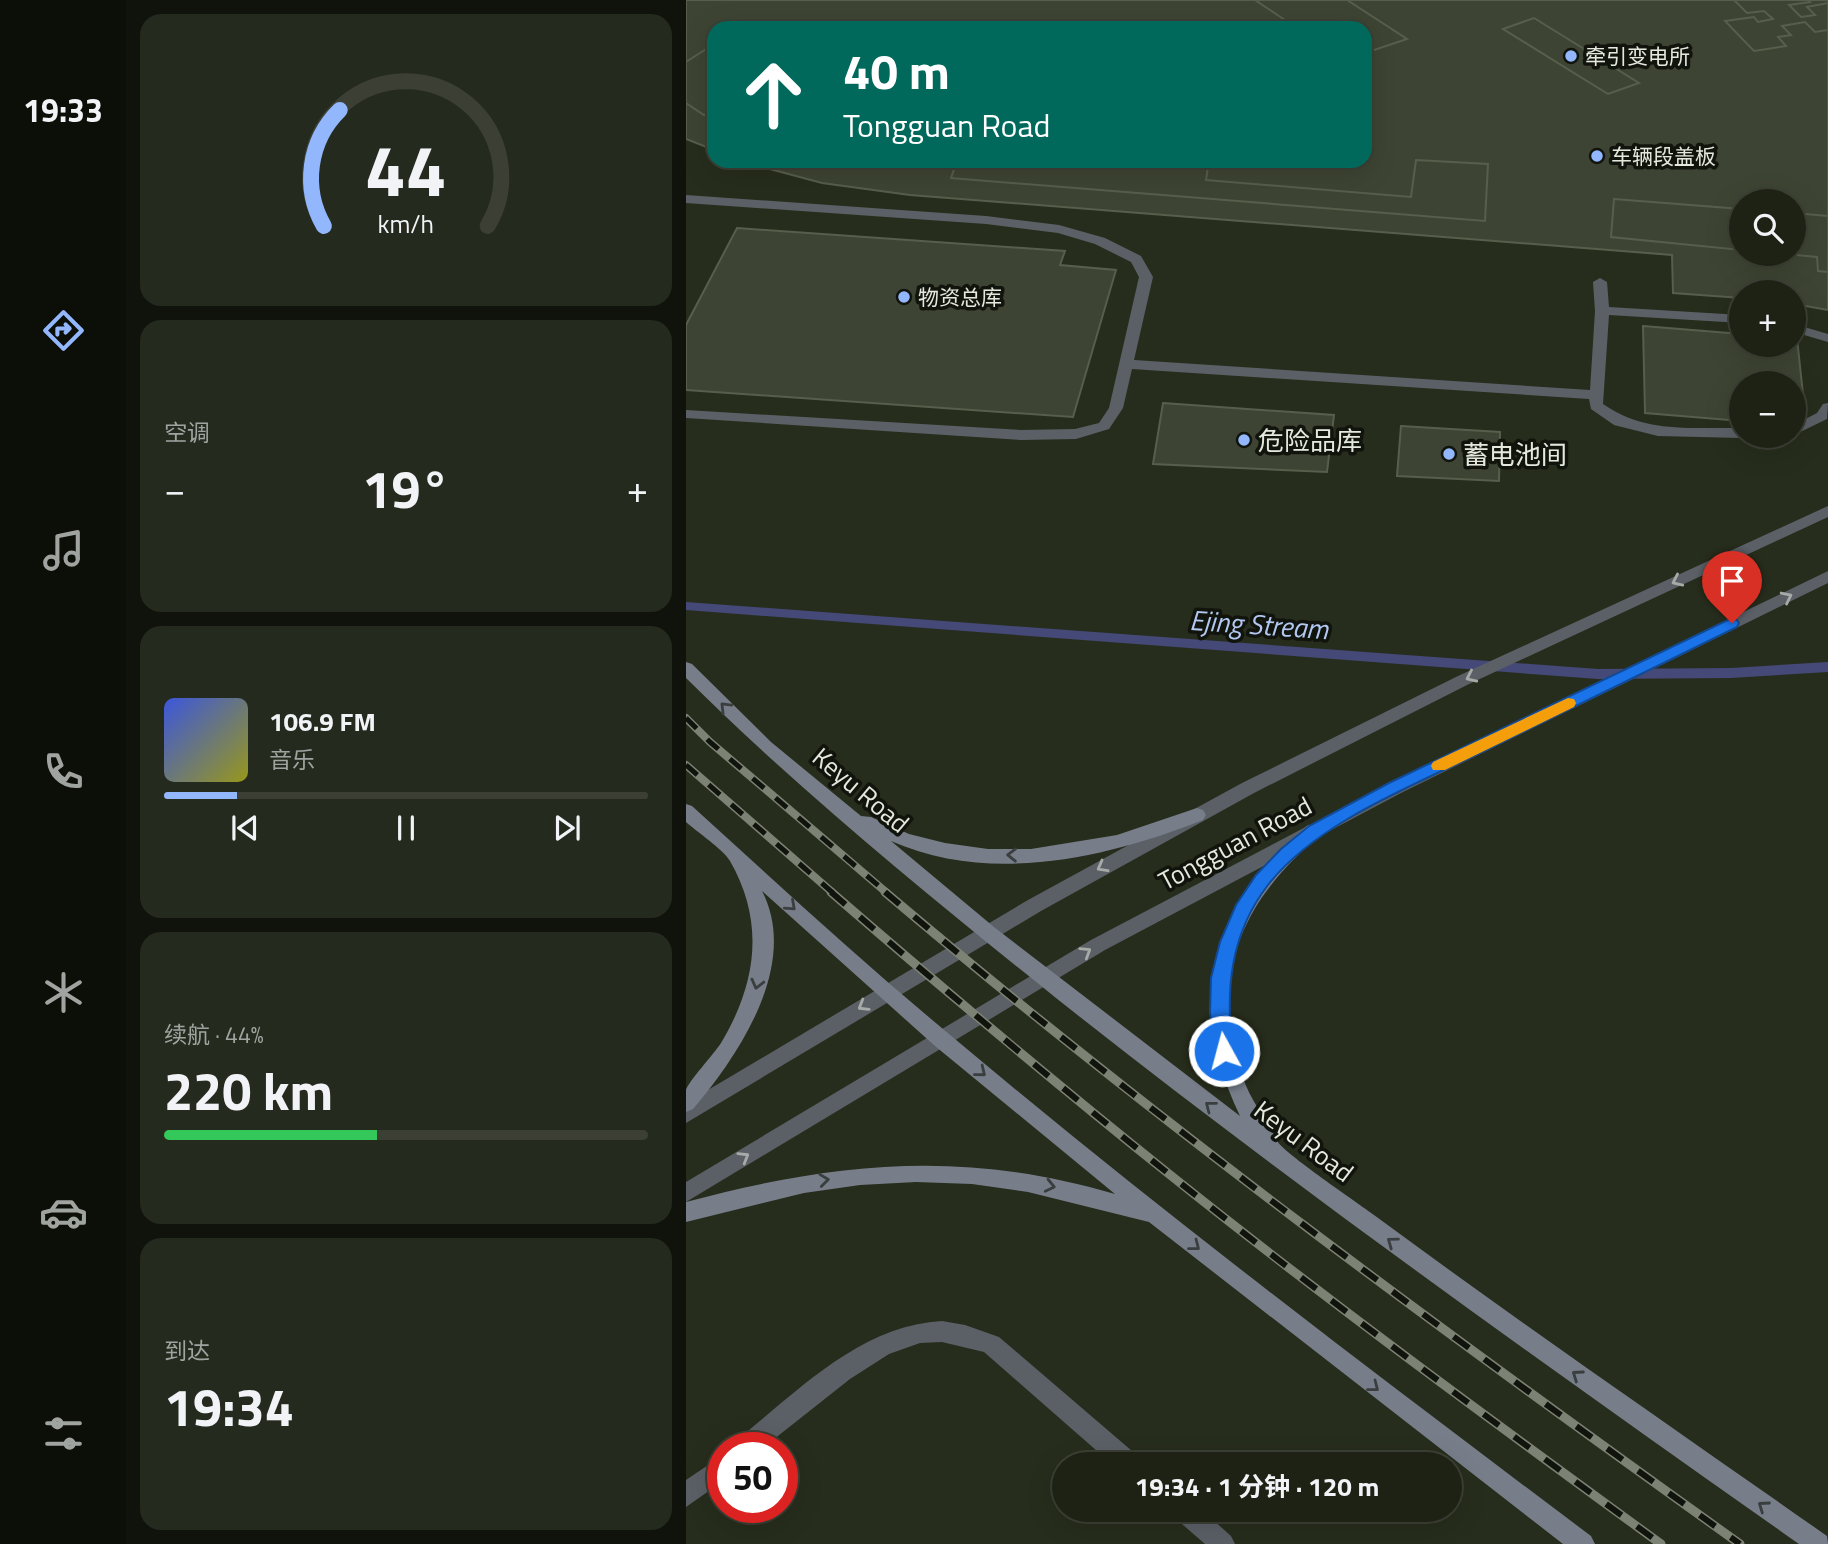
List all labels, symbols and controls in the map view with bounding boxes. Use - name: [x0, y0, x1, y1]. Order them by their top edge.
- text: 40 m: [843, 33, 950, 108]
- place label: 牵引变电所: [1585, 40, 1690, 72]
- marker: 牵引变电所: [1563, 48, 1579, 64]
- icon: ahead: [728, 49, 819, 140]
- text: 19:33: [23, 86, 103, 134]
- text: Tongguan Road: [843, 101, 1050, 149]
- text: 44: [365, 114, 447, 224]
- place label: 车辆段盖板: [1611, 140, 1716, 172]
- marker: 车辆段盖板: [1589, 148, 1605, 164]
- map controls: [1729, 189, 1806, 448]
- button: search: [1729, 189, 1806, 266]
- text: km/h: [378, 205, 434, 243]
- button: +: [1729, 280, 1806, 357]
- place label: 物资总库: [918, 281, 1002, 313]
- marker: 物资总库: [896, 289, 912, 305]
- icon: directions: [39, 306, 88, 355]
- button: −: [1729, 371, 1806, 448]
- text: 空调: [164, 415, 210, 450]
- place label: 危险品库: [1258, 421, 1362, 460]
- marker: 危险品库: [1236, 432, 1252, 448]
- place label: 蓄电池间: [1463, 435, 1567, 474]
- marker: 蓄电池间: [1441, 446, 1457, 462]
- text: 19°: [362, 449, 450, 528]
- text: −: [164, 460, 185, 518]
- text: +: [627, 460, 648, 518]
- icon: music: [39, 526, 88, 575]
- pin: [1702, 551, 1762, 623]
- icon: arrive: [1713, 562, 1751, 600]
- one-way arrow: [1672, 573, 1684, 587]
- one-way arrow: [1780, 591, 1792, 605]
- water label: Ejing Stream: [1188, 598, 1331, 650]
- one-way arrow: [1466, 669, 1478, 683]
- text: 106.9 FM: [269, 702, 376, 741]
- one-way arrow: [721, 703, 734, 716]
- street label: Keyu Road: [804, 738, 918, 842]
- text: 音乐: [269, 742, 315, 777]
- icon: phone: [39, 747, 88, 796]
- street label: Tongguan Road: [1151, 786, 1319, 900]
- icon: previous: [226, 809, 264, 847]
- icon: pause: [387, 809, 425, 847]
- icon: next: [548, 809, 586, 847]
- one-way arrow: [1007, 848, 1018, 863]
- one-way arrow: [1097, 859, 1109, 872]
- one-way arrow: [783, 898, 796, 911]
- one-way arrow: [1079, 948, 1092, 961]
- icon: climate: [39, 968, 88, 1017]
- one-way arrow: [751, 978, 765, 990]
- one-way arrow: [858, 998, 871, 1011]
- position arrow: [1187, 1014, 1261, 1088]
- text: 续航 · 44%: [164, 1017, 264, 1052]
- text: 220 km: [164, 1051, 333, 1130]
- one-way arrow: [974, 1063, 986, 1076]
- street label: Keyu Road: [1246, 1091, 1362, 1191]
- one-way arrow: [1205, 1101, 1217, 1114]
- one-way arrow: [736, 1152, 749, 1165]
- one-way arrow: [818, 1172, 830, 1187]
- one-way arrow: [1044, 1177, 1056, 1192]
- icon: car: [39, 1188, 88, 1237]
- one-way arrow: [1387, 1237, 1400, 1250]
- one-way arrow: [1188, 1238, 1200, 1251]
- text: 到达: [164, 1333, 210, 1368]
- text: 19:34: [164, 1367, 294, 1446]
- one-way arrow: [1572, 1370, 1585, 1383]
- one-way arrow: [1367, 1378, 1379, 1391]
- icon: filters: [39, 1409, 88, 1458]
- speed limit sign: 50: [707, 1432, 798, 1523]
- text: 19:34 · 1 分钟 · 120 m: [1135, 1467, 1379, 1506]
- one-way arrow: [1758, 1502, 1771, 1514]

